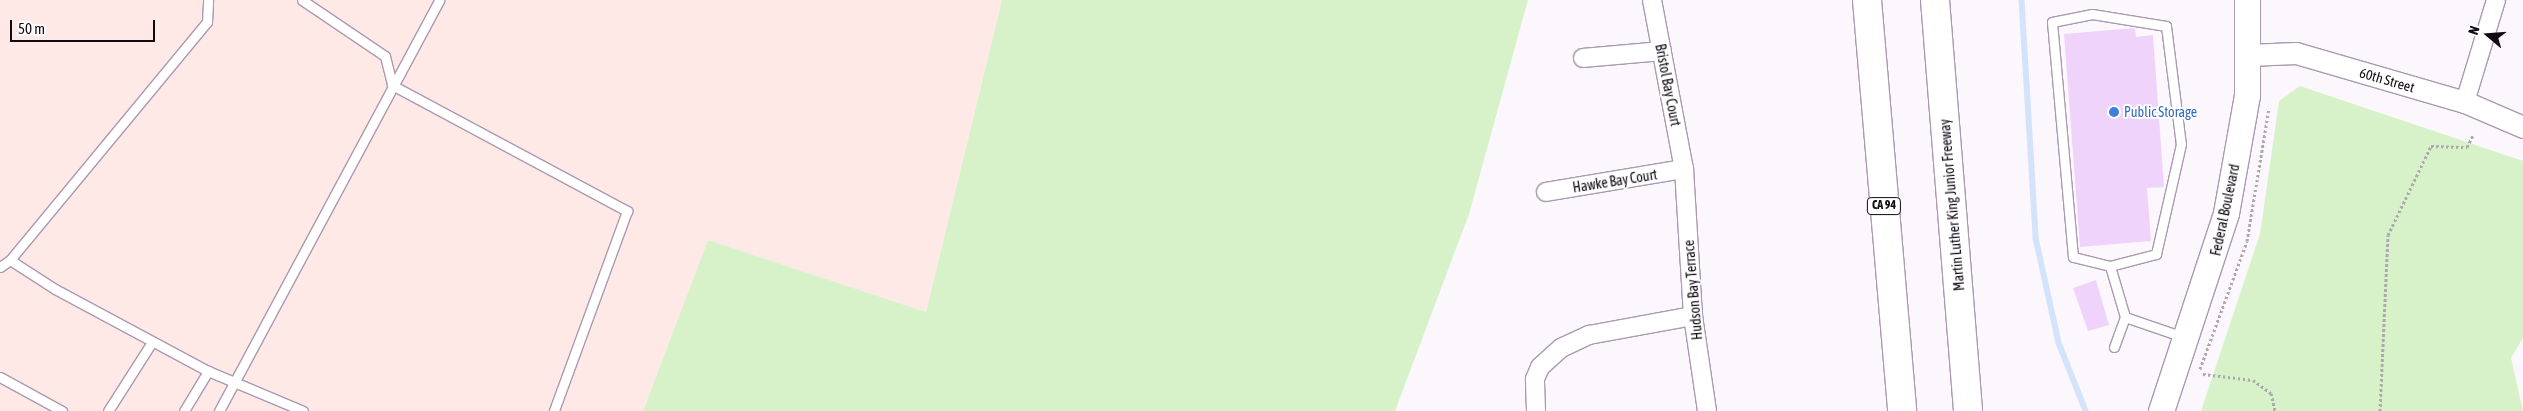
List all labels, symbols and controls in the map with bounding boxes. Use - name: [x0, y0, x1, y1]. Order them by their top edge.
- scale bar: [12, 10, 158, 42]
- north arrow: [2463, 10, 2513, 60]
- text: 50 m: [18, 20, 45, 37]
- text: N: [2465, 24, 2483, 37]
- street label: Bristol Bay Court: [1652, 42, 1684, 128]
- street label: 60th Street: [2357, 64, 2417, 96]
- place label: Public Storage: [2124, 104, 2197, 120]
- marker: Public Storage: [2108, 106, 2120, 118]
- street label: Martin Luther King Junior Freeway: [1936, 118, 1968, 292]
- street label: Federal Boulevard: [2207, 163, 2243, 257]
- street label: Hawke Bay Court: [1571, 166, 1659, 196]
- road number: CA 94: [1866, 197, 1902, 216]
- street label: Hudson Bay Terrace: [1680, 239, 1706, 341]

